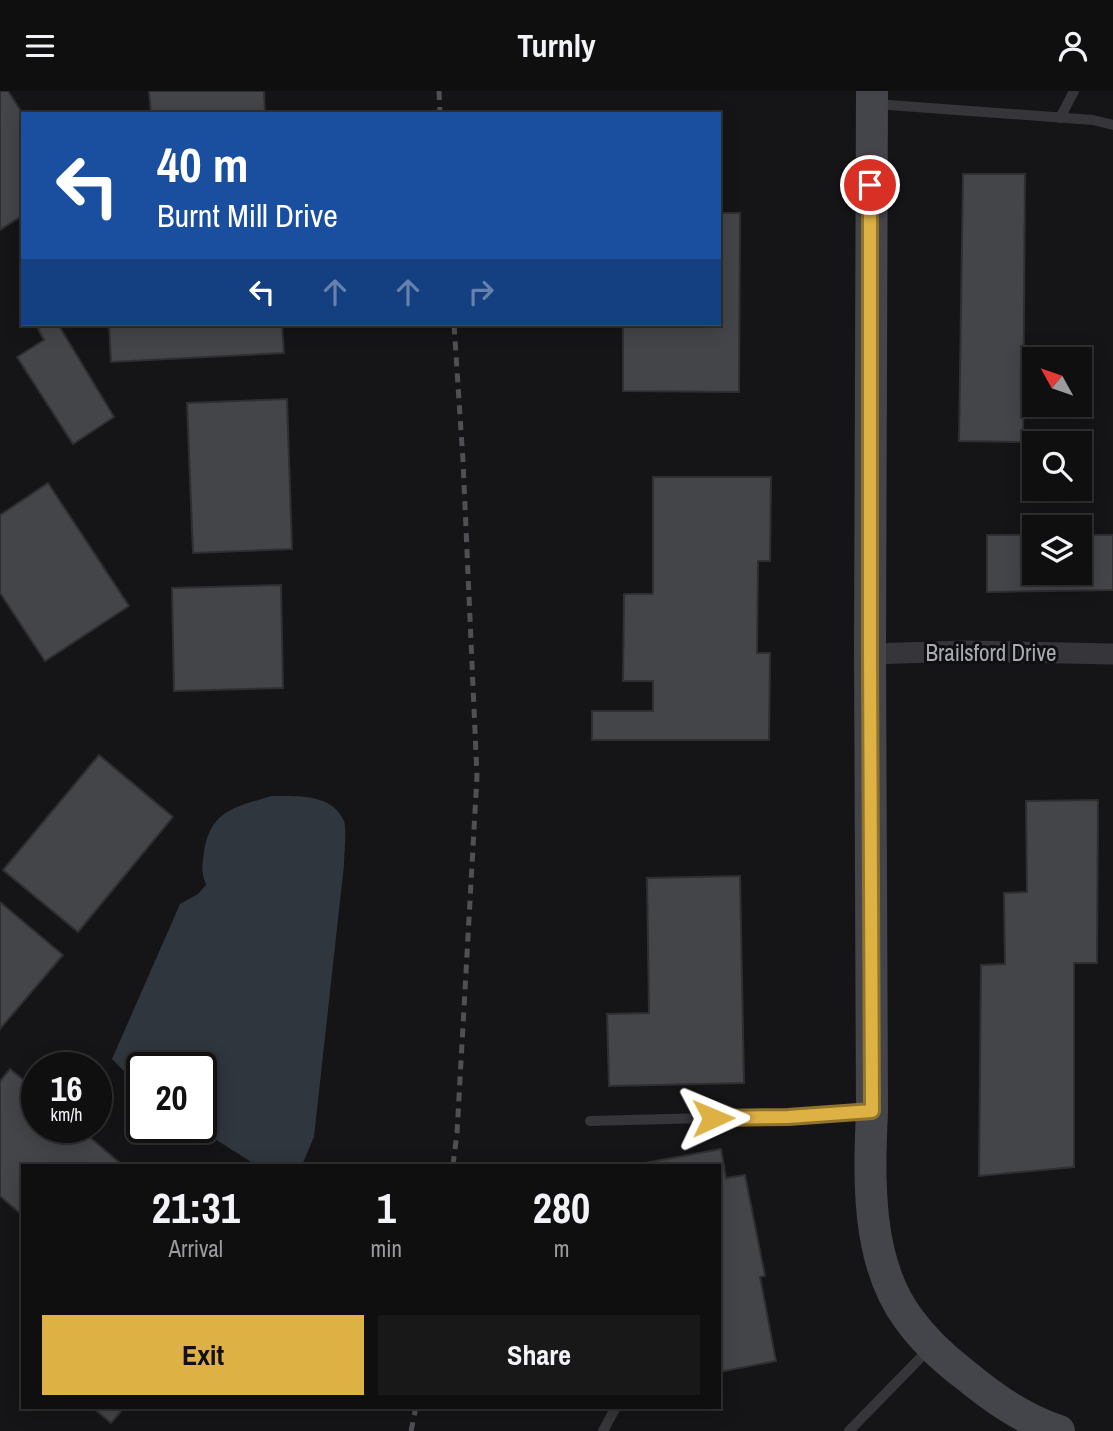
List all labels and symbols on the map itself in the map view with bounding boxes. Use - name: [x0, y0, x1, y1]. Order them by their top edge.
- pin: [840, 155, 900, 215]
- north arrow: [1022, 347, 1092, 417]
- street label: Brailsford Drive: [925, 637, 1057, 668]
- speed limit sign: 20: [126, 1052, 217, 1143]
- position arrow: [676, 1081, 750, 1155]

